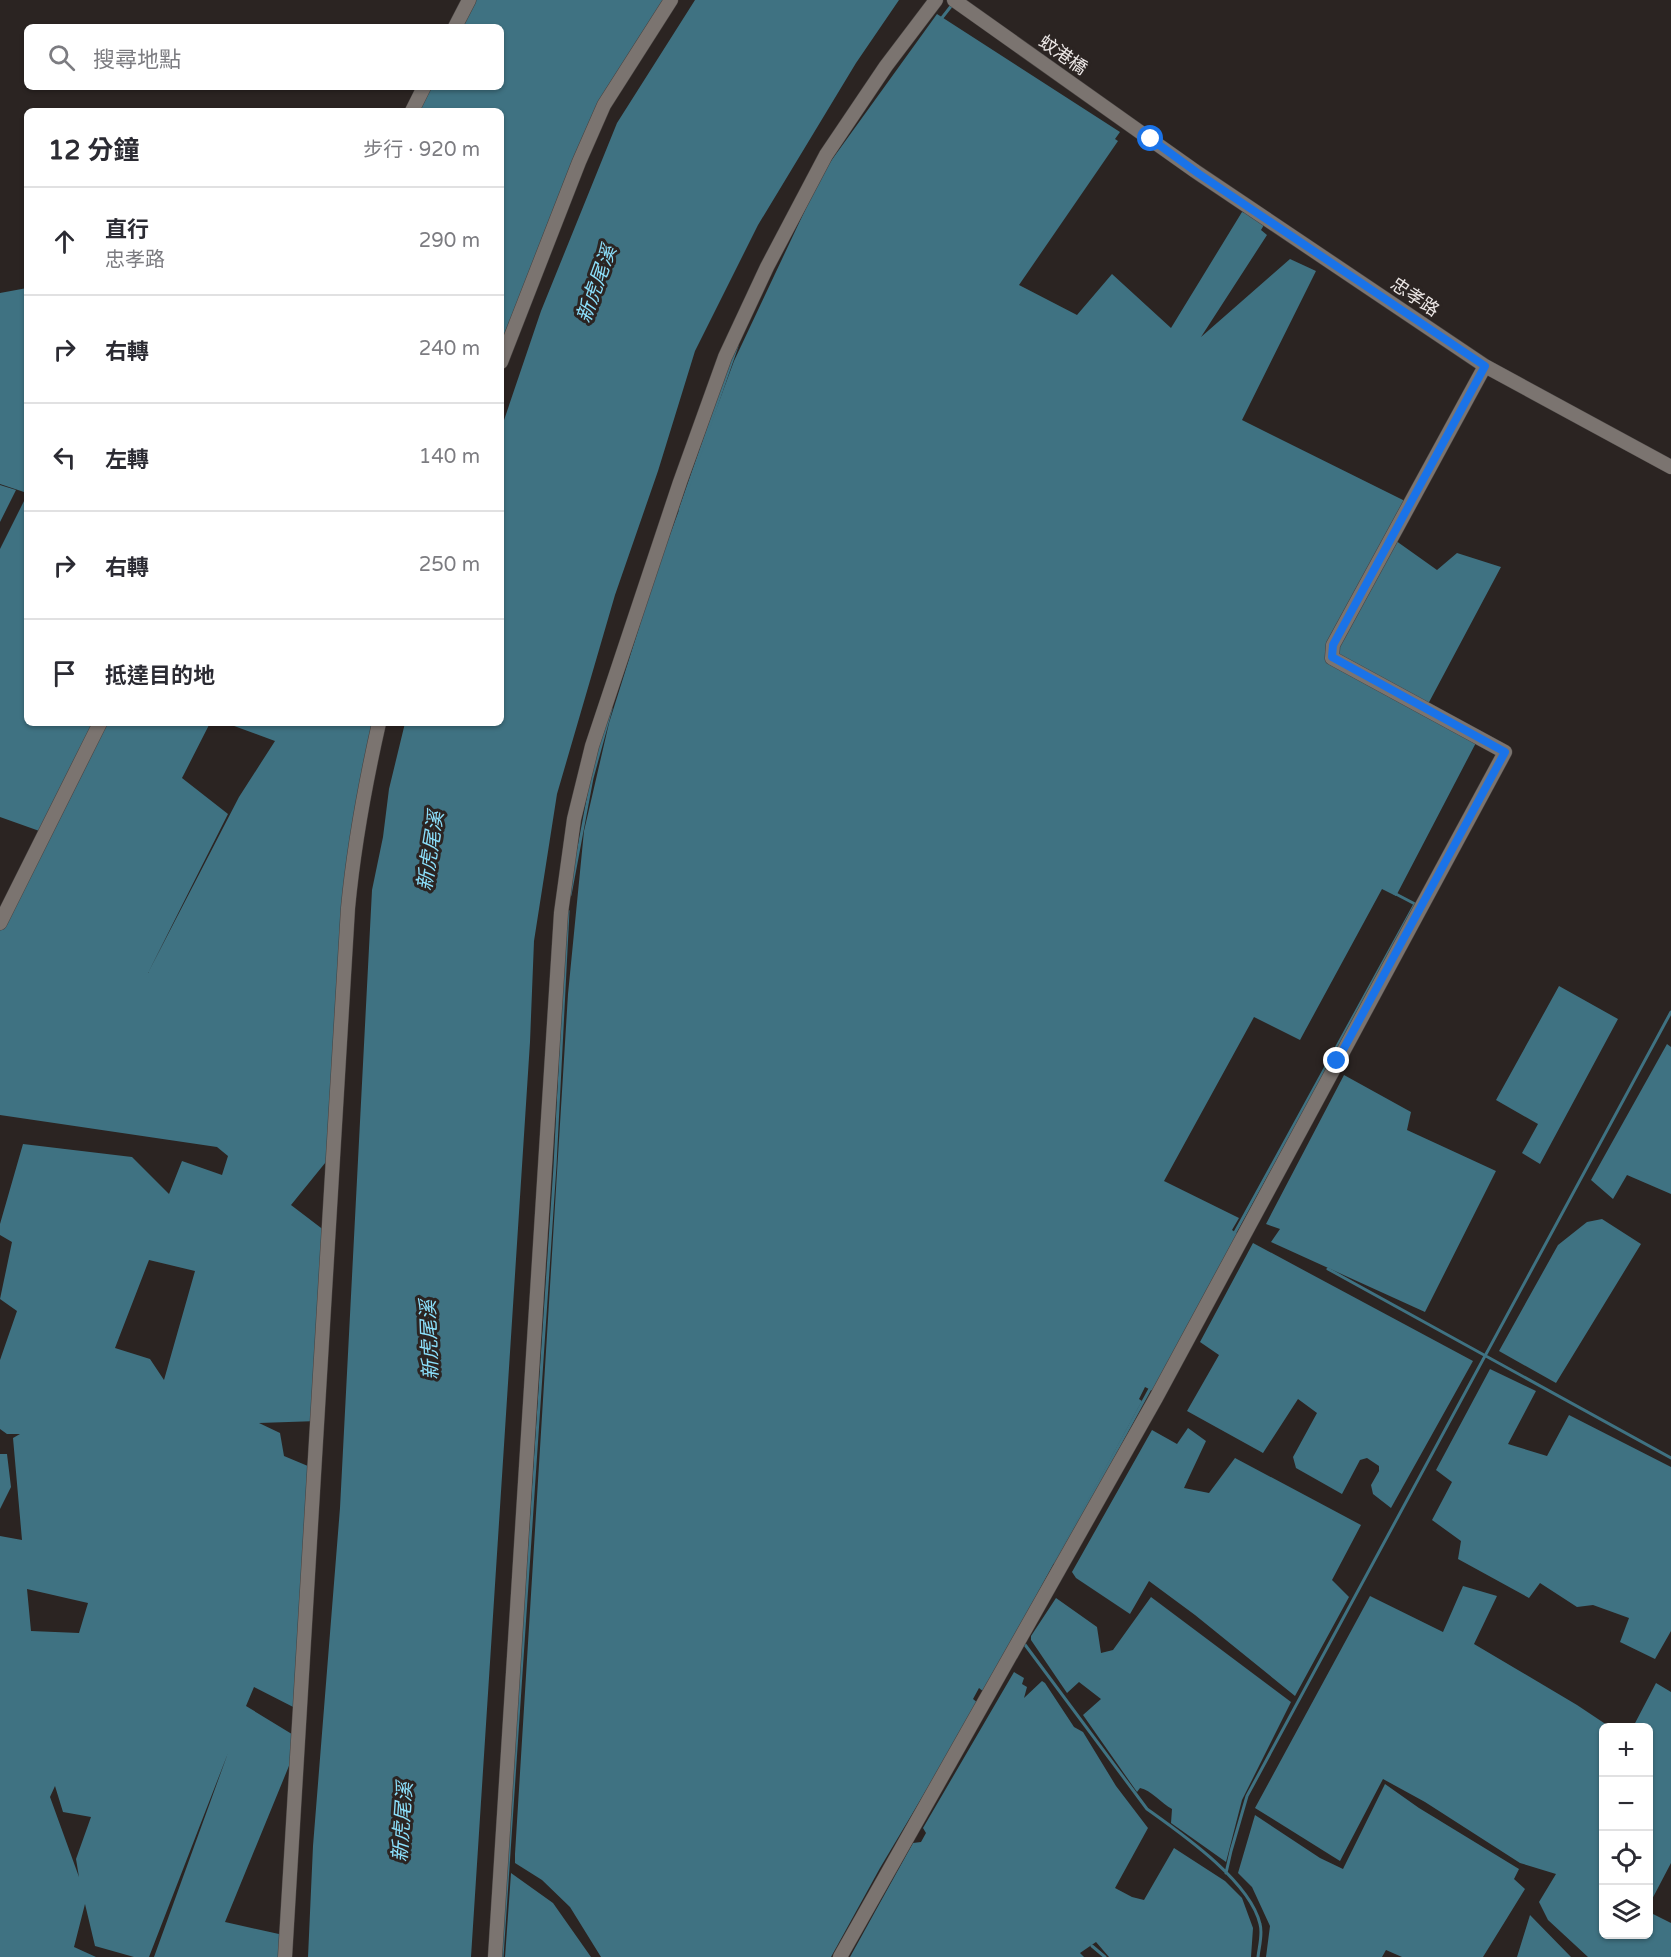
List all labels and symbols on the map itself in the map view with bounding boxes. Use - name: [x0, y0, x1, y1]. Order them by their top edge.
- street label: 蚊港橋: [1035, 31, 1091, 79]
- route start: [1137, 125, 1163, 151]
- water label: 新虎尾溪: [572, 240, 623, 326]
- street label: 忠孝路: [1386, 273, 1444, 321]
- water label: 新虎尾溪: [413, 807, 450, 893]
- route end: [1323, 1047, 1349, 1073]
- water label: 新虎尾溪: [417, 1297, 443, 1380]
- water label: 新虎尾溪: [388, 1778, 418, 1863]

